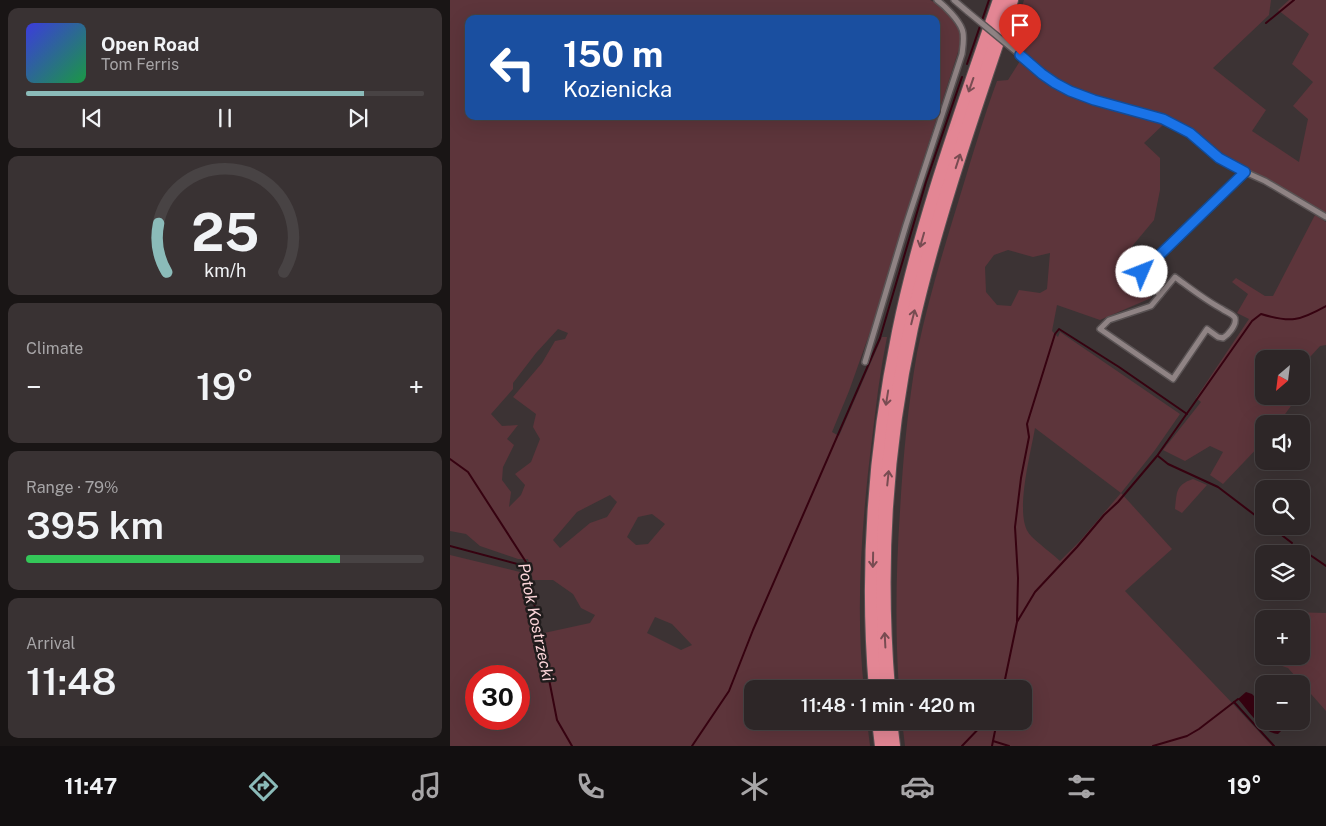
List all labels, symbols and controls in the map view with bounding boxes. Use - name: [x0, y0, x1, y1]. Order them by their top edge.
- pin: [999, 4, 1041, 55]
- icon: arrive: [1006, 11, 1034, 39]
- text: Open Road: [101, 33, 199, 55]
- text: 150 m: [563, 34, 663, 75]
- icon: left: [480, 35, 545, 100]
- text: Tom Ferris: [101, 55, 179, 74]
- text: Kozienicka: [563, 76, 672, 102]
- one-way arrow: [966, 76, 975, 92]
- icon: previous: [78, 104, 106, 132]
- icon: pause: [211, 104, 239, 132]
- icon: next: [344, 104, 372, 132]
- one-way arrow: [953, 153, 963, 169]
- text: 25: [191, 202, 259, 263]
- one-way arrow: [917, 231, 926, 247]
- position arrow: [1115, 245, 1167, 297]
- text: km/h: [204, 260, 246, 281]
- one-way arrow: [909, 310, 918, 326]
- text: Climate: [26, 339, 83, 358]
- north arrow: [1255, 350, 1310, 405]
- map controls: [1255, 350, 1310, 730]
- text: 19°: [196, 364, 254, 409]
- text: −: [26, 370, 42, 403]
- text: +: [408, 370, 424, 403]
- one-way arrow: [881, 390, 891, 406]
- button: sound: [1255, 415, 1310, 470]
- one-way arrow: [884, 470, 893, 486]
- text: Range · 79%: [26, 478, 119, 497]
- button: search: [1255, 480, 1310, 535]
- text: 395 km: [26, 503, 164, 548]
- button: layers: [1255, 545, 1310, 600]
- one-way arrow: [868, 552, 878, 568]
- water label: Potok Kostrzecki: [514, 561, 558, 683]
- button: +: [1255, 610, 1310, 665]
- one-way arrow: [880, 632, 889, 648]
- text: Arrival: [26, 634, 75, 653]
- text: 11:48: [26, 659, 117, 704]
- speed limit sign: 30: [465, 665, 530, 730]
- button: −: [1255, 675, 1310, 730]
- text: 11:48 · 1 min · 420 m: [801, 694, 975, 716]
- icon: directions: [246, 769, 281, 804]
- icon: music: [409, 769, 444, 804]
- icon: phone: [573, 769, 608, 804]
- icon: climate: [737, 769, 772, 804]
- icon: car: [900, 769, 935, 804]
- icon: filters: [1064, 769, 1099, 804]
- text: 11:47: [64, 773, 117, 799]
- text: 19°: [1227, 773, 1262, 799]

